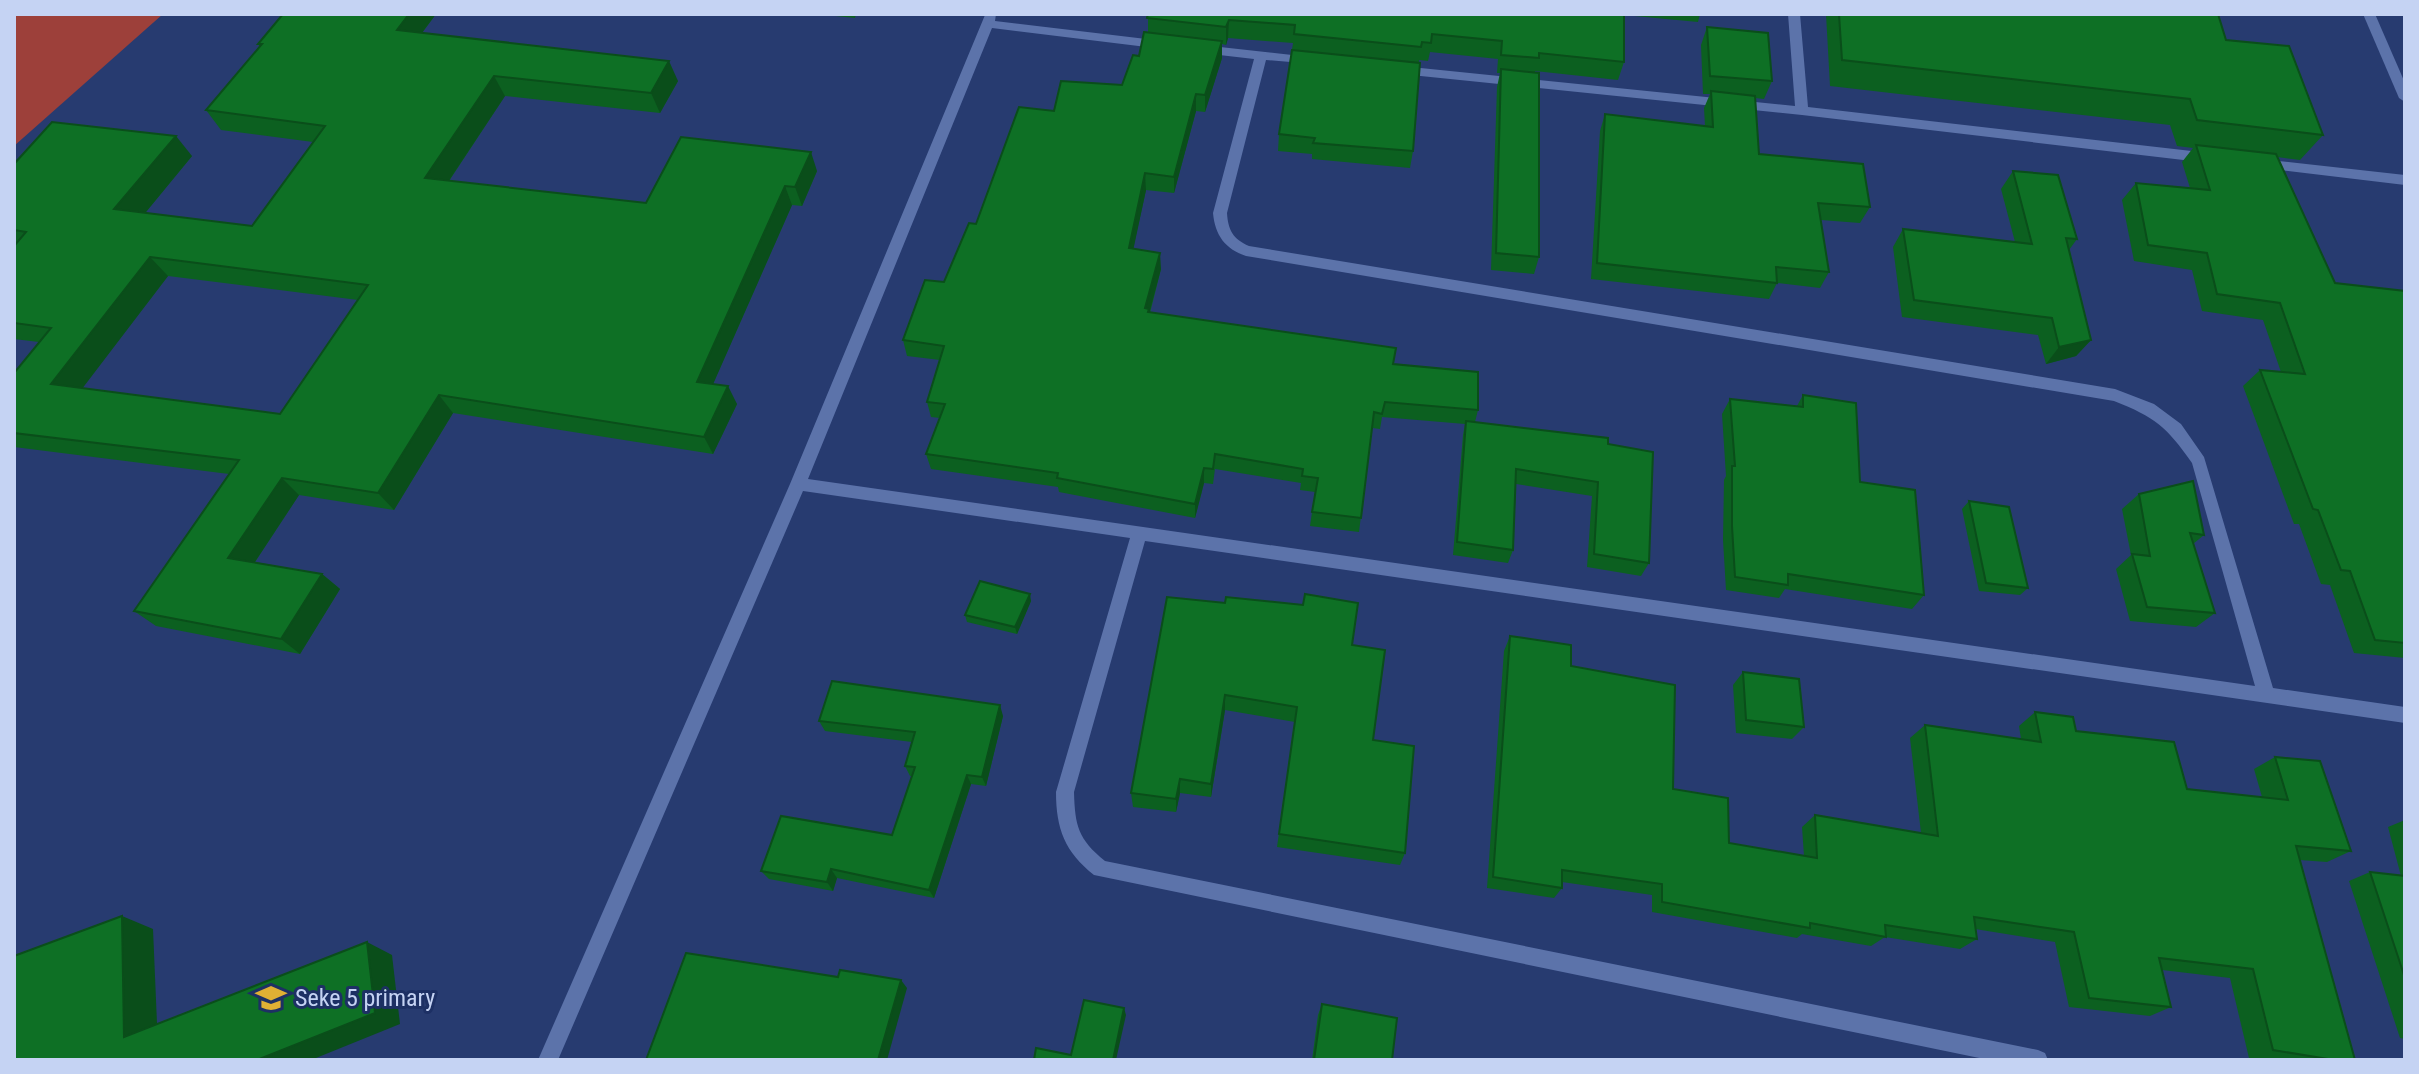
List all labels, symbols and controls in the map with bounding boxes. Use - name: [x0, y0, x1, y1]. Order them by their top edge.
- school or university icon: Seke 5 primary: [254, 981, 288, 1015]
- place label: Seke 5 primary: [295, 984, 435, 1012]

